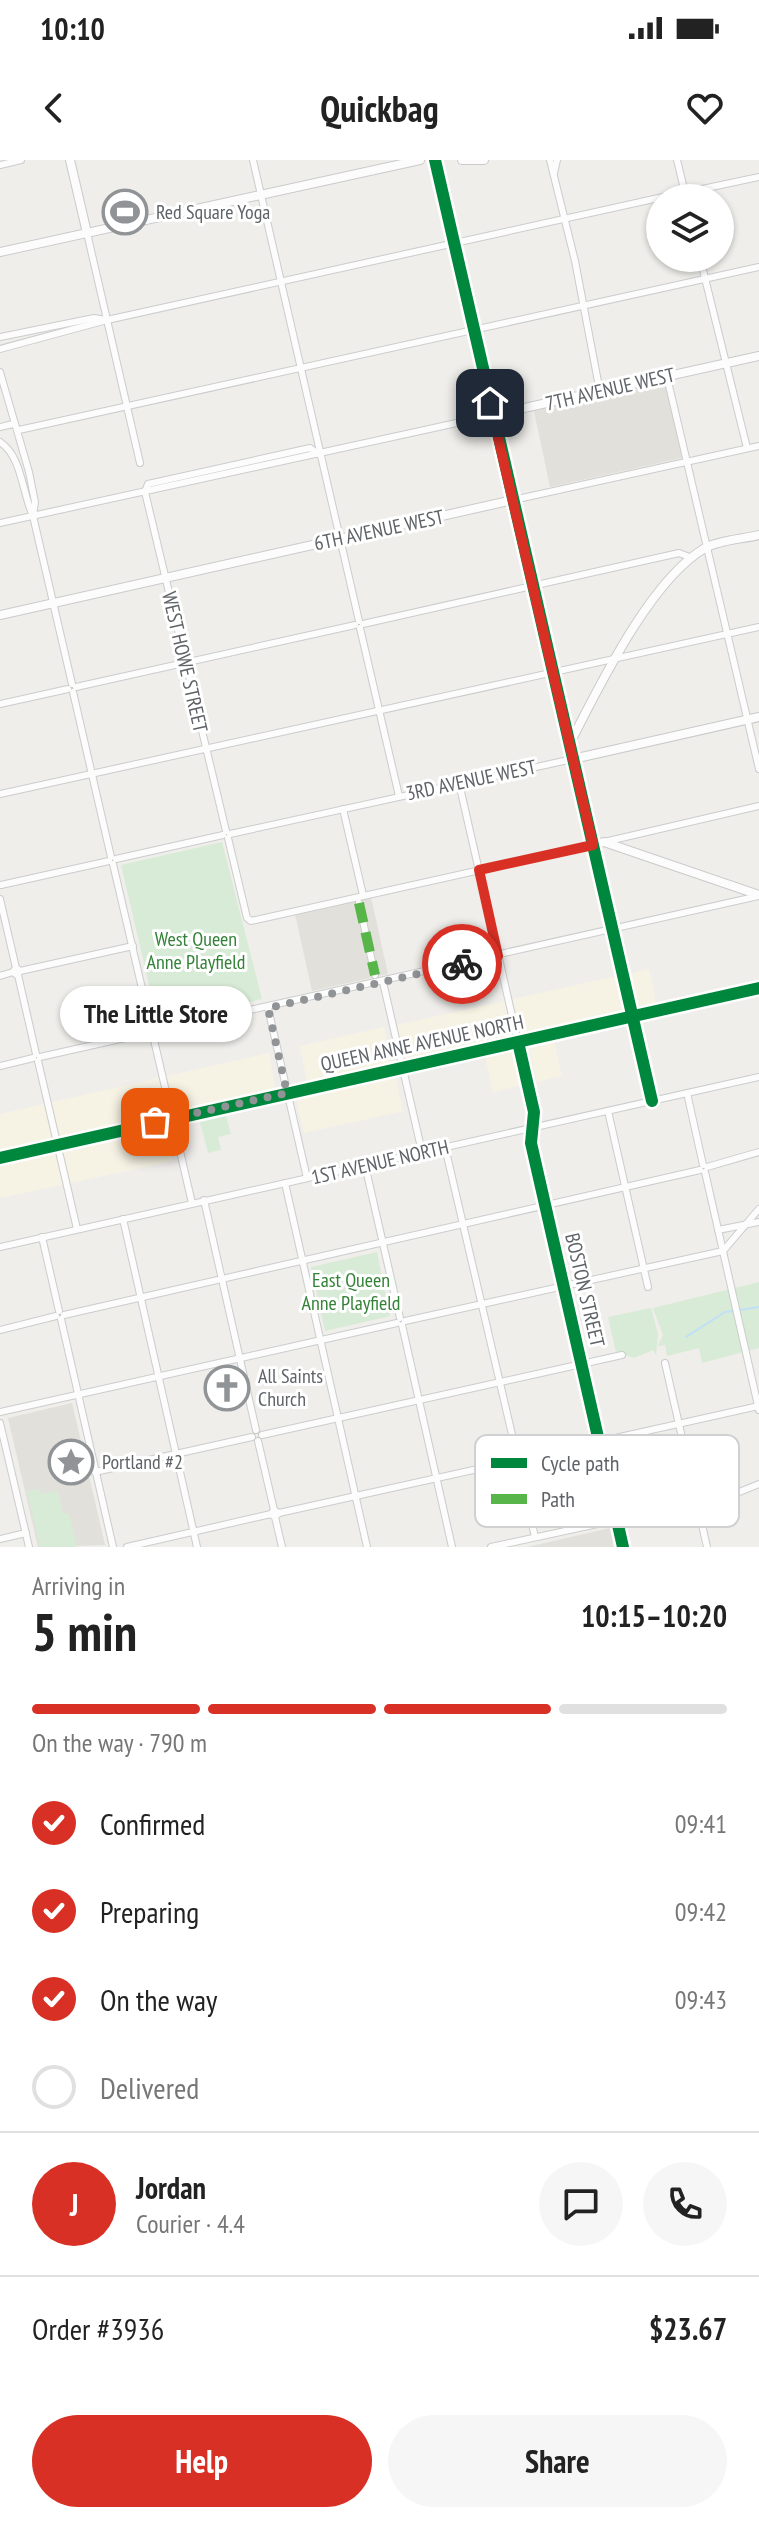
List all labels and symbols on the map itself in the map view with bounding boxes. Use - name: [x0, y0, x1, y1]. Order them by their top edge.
- sports icon: Red Square Yoga: [101, 188, 149, 236]
- place label: Red Square Yoga: [156, 199, 270, 225]
- street label: 7TH AVENUE WEST: [543, 361, 677, 417]
- pin: [456, 369, 524, 437]
- street label: 6TH AVENUE WEST: [312, 504, 446, 556]
- street label: WEST HOWE STREET: [156, 589, 214, 735]
- street label: 3RD AVENUE WEST: [403, 753, 539, 806]
- courier: [422, 924, 502, 1004]
- park label: West Queen Anne Playfield: [146, 926, 246, 975]
- callout: The Little Store: [59, 986, 251, 1042]
- street label: QUEEN ANNE AVENUE NORTH: [318, 1009, 526, 1077]
- pin: [121, 1088, 189, 1156]
- street label: 1ST AVENUE NORTH: [309, 1134, 451, 1190]
- street label: BOSTON STREET: [559, 1230, 611, 1350]
- park label: East Queen Anne Playfield: [301, 1267, 401, 1316]
- place label: All Saints Church: [258, 1363, 323, 1412]
- church icon: All Saints Church: [203, 1364, 251, 1412]
- legend: [475, 1435, 739, 1527]
- place icon: Portland #2: [47, 1438, 95, 1486]
- place label: Portland #2: [102, 1449, 183, 1475]
- text: Cycle path: [541, 1449, 619, 1477]
- text: Path: [541, 1485, 575, 1513]

